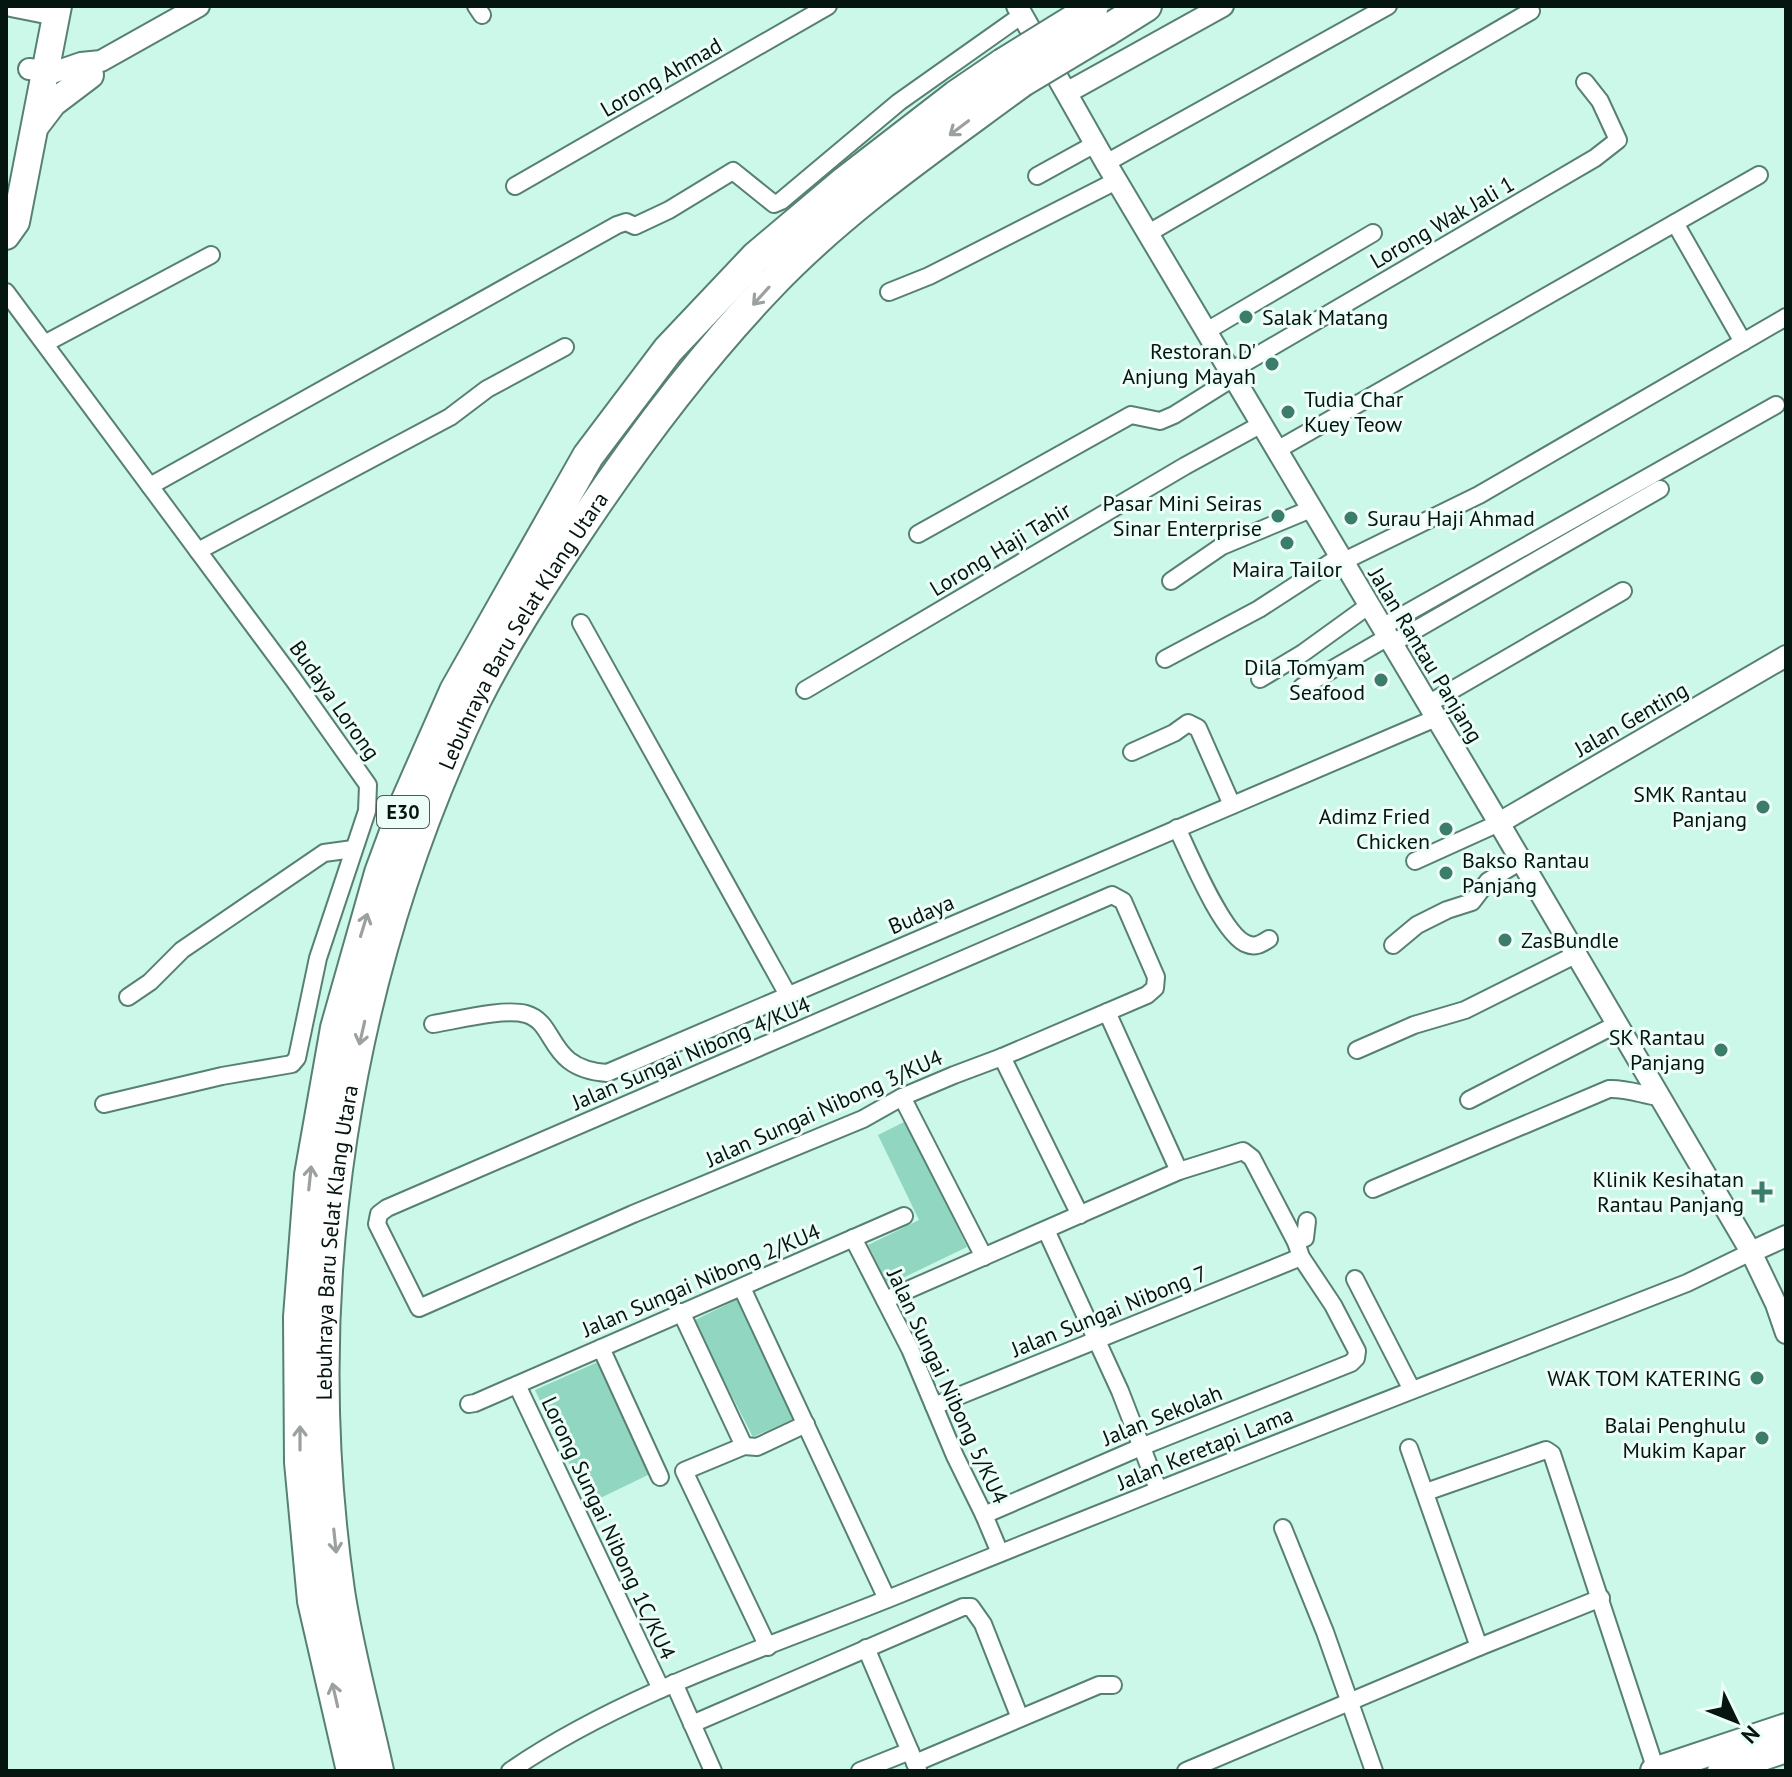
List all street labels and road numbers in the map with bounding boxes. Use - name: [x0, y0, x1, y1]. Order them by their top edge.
- street label: Lorong Ahmad: [595, 31, 727, 123]
- street label: Lorong Wak Jali 1: [1365, 169, 1519, 275]
- street label: Lebuhraya Baru Selat Klang Utara: [432, 486, 614, 774]
- street label: Lorong Haji Tahir: [924, 496, 1076, 602]
- street label: Jalan Rantau Panjang: [1362, 561, 1489, 748]
- street label: Budaya Lorong: [284, 635, 386, 765]
- street label: Jalan Genting: [1568, 675, 1693, 763]
- road number: E30: [377, 796, 429, 828]
- street label: Budaya: [884, 888, 958, 940]
- street label: Jalan Sungai Nibong 4/KU4: [567, 990, 814, 1116]
- street label: Jalan Sungai Nibong 3/KU4: [700, 1043, 947, 1173]
- street label: Lebuhraya Baru Selat Klang Utara: [310, 1083, 364, 1401]
- street label: Jalan Sungai Nibong 2/KU4: [577, 1217, 824, 1343]
- street label: Jalan Sungai Nibong 7: [1006, 1259, 1211, 1363]
- street label: Jalan Sungai Nibong 5/KU4: [881, 1263, 1015, 1508]
- street label: Jalan Sekolah: [1097, 1378, 1226, 1452]
- street label: Lorong Sungai Nibong 1C/KU4: [536, 1392, 682, 1664]
- street label: Jalan Keretapi Lama: [1112, 1400, 1297, 1496]

